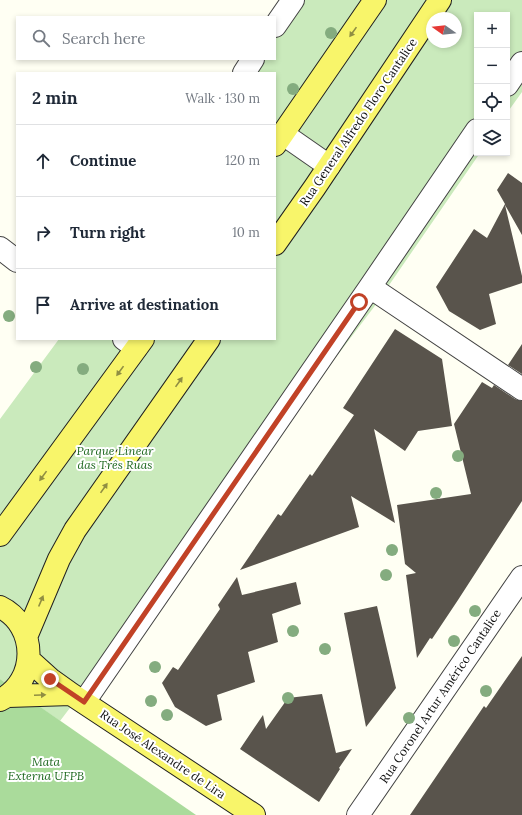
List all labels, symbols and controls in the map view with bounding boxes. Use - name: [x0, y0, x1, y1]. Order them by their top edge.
- north arrow: [426, 12, 462, 48]
- map controls: [474, 12, 510, 156]
- button: +: [474, 12, 510, 48]
- search box: [16, 16, 276, 60]
- icon: search: [30, 27, 52, 49]
- one-way arrow: [349, 27, 357, 37]
- text: Search here: [62, 29, 145, 48]
- street label: Rua General Alfredo Floro Cantalice: [296, 35, 420, 209]
- button: −: [474, 48, 510, 84]
- button: locate: [474, 84, 510, 120]
- text: 2 min: [32, 87, 78, 109]
- text: Walk · 130 m: [185, 90, 260, 107]
- button: layers: [474, 120, 510, 156]
- icon: ahead: [32, 150, 54, 172]
- text: Continue: [70, 151, 136, 170]
- text: 120 m: [225, 152, 260, 169]
- icon: right: [32, 222, 54, 244]
- text: Turn right: [70, 223, 146, 242]
- text: 10 m: [232, 224, 260, 241]
- route start: [350, 293, 368, 311]
- icon: arrive: [32, 294, 54, 316]
- text: Arrive at destination: [70, 295, 219, 314]
- one-way arrow: [116, 365, 124, 376]
- one-way arrow: [175, 376, 183, 387]
- park label: Parque Linear das Três Ruas: [76, 443, 154, 472]
- one-way arrow: [39, 470, 47, 481]
- one-way arrow: [100, 483, 108, 493]
- one-way arrow: [39, 595, 45, 607]
- street label: Rua Coronel Artur Américo Cantalice: [376, 606, 504, 786]
- route end: [41, 670, 59, 688]
- one-way arrow: [34, 692, 47, 698]
- street label: Rua José Alexandre de Lira: [97, 706, 229, 802]
- park label: Mata Externa UFPB: [8, 754, 84, 783]

